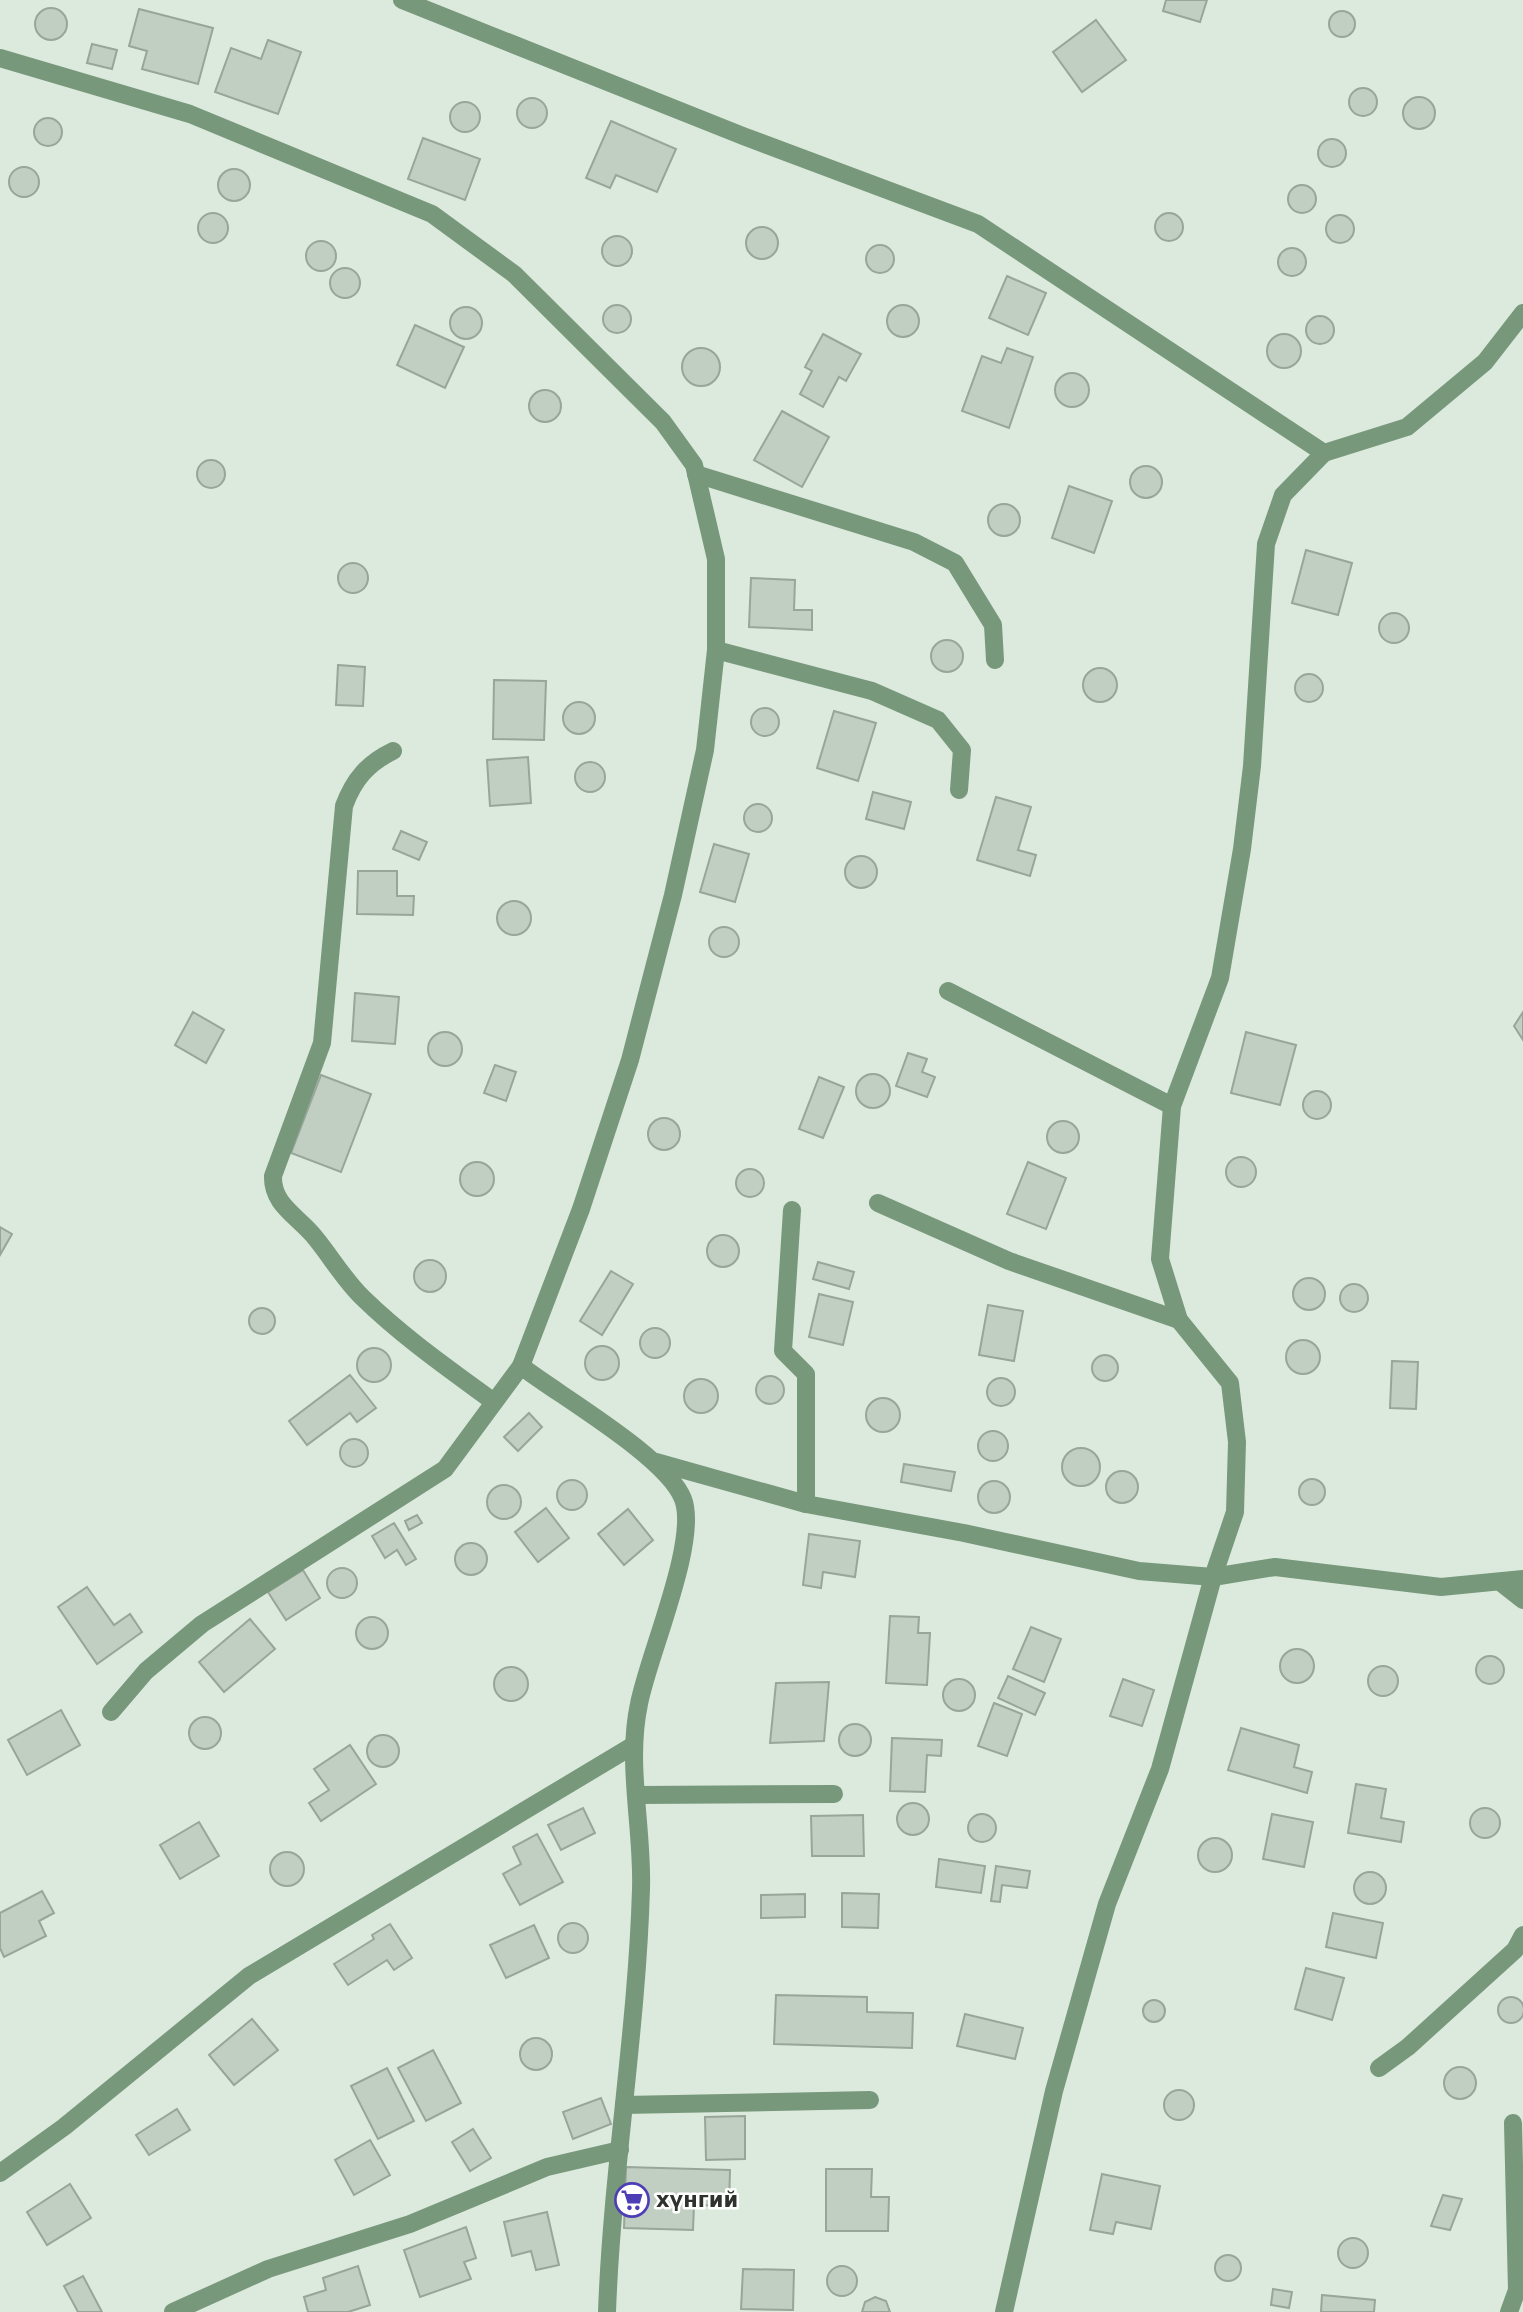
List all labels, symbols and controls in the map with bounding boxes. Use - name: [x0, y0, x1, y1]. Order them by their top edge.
- supermarket icon: хүнгий: [613, 2181, 651, 2219]
- place label: хүнгий: [656, 2188, 738, 2212]

